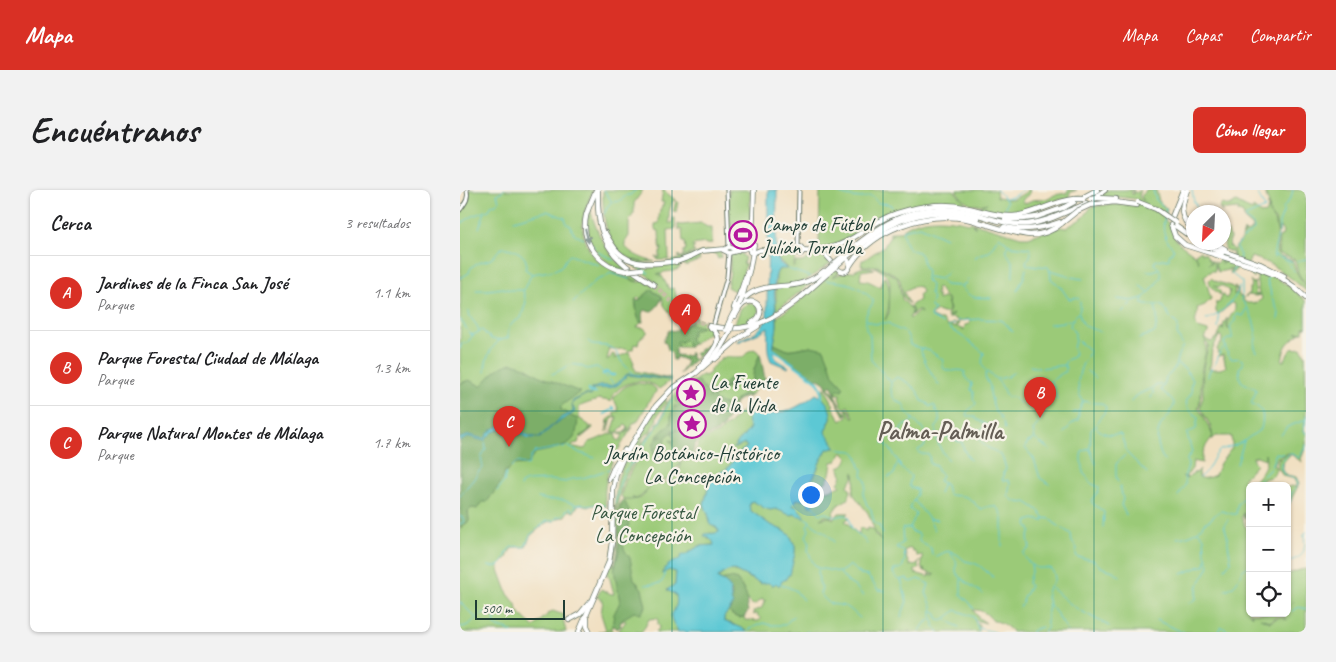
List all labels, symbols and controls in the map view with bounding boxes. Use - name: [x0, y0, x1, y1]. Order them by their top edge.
- text: Mapa: [25, 20, 72, 50]
- text: Mapa: [1122, 24, 1157, 46]
- text: Capas: [1185, 24, 1222, 46]
- text: Compartir: [1250, 24, 1311, 46]
- button: Cómo llegar: [1193, 107, 1306, 153]
- text: Encuéntranos: [30, 108, 199, 153]
- north arrow: [1186, 205, 1231, 250]
- text: Cerca: [50, 210, 91, 236]
- place label: Campo de Fútbol Julíán Torralba: [761, 212, 876, 260]
- text: 3 resultados: [345, 213, 410, 233]
- sports icon: Campo de Fútbol Julíán Torralba: [728, 220, 758, 250]
- one-way arrow: [583, 229, 591, 244]
- text: Jardines de la Finca San José: [97, 271, 288, 295]
- text: A: [62, 283, 70, 303]
- text: 1.1 km: [373, 283, 410, 303]
- pin: A: [669, 294, 701, 335]
- text: Parque: [97, 295, 134, 315]
- text: Parque Forestal Ciudad de Málaga: [97, 346, 318, 370]
- text: B: [62, 358, 70, 378]
- text: 1.3 km: [373, 358, 410, 378]
- text: Parque: [97, 370, 134, 390]
- place label: La Fuente de la Vida: [710, 370, 779, 418]
- pin: B: [1024, 377, 1056, 418]
- place icon: La Fuente de la Vida: [676, 378, 706, 408]
- pin: C: [493, 406, 525, 447]
- place icon: Jardín Botánico-Histórico La Concepción: [677, 409, 707, 439]
- district label: Palma-Palmilla: [877, 415, 1005, 447]
- text: Parque Natural Montes de Málaga: [97, 421, 323, 445]
- text: C: [62, 433, 70, 453]
- text: 1.7 km: [373, 433, 410, 453]
- place label: Jardín Botánico-Histórico La Concepción: [604, 441, 781, 489]
- text: Parque: [97, 445, 134, 465]
- your location: [798, 482, 824, 508]
- map controls: [1246, 482, 1291, 617]
- button: +: [1246, 482, 1291, 527]
- park label: Parque Forestal La Concepción: [590, 500, 699, 548]
- button: −: [1246, 527, 1291, 572]
- button: locate: [1246, 572, 1291, 617]
- scale bar: [475, 597, 565, 620]
- text: 500 m: [482, 600, 512, 617]

